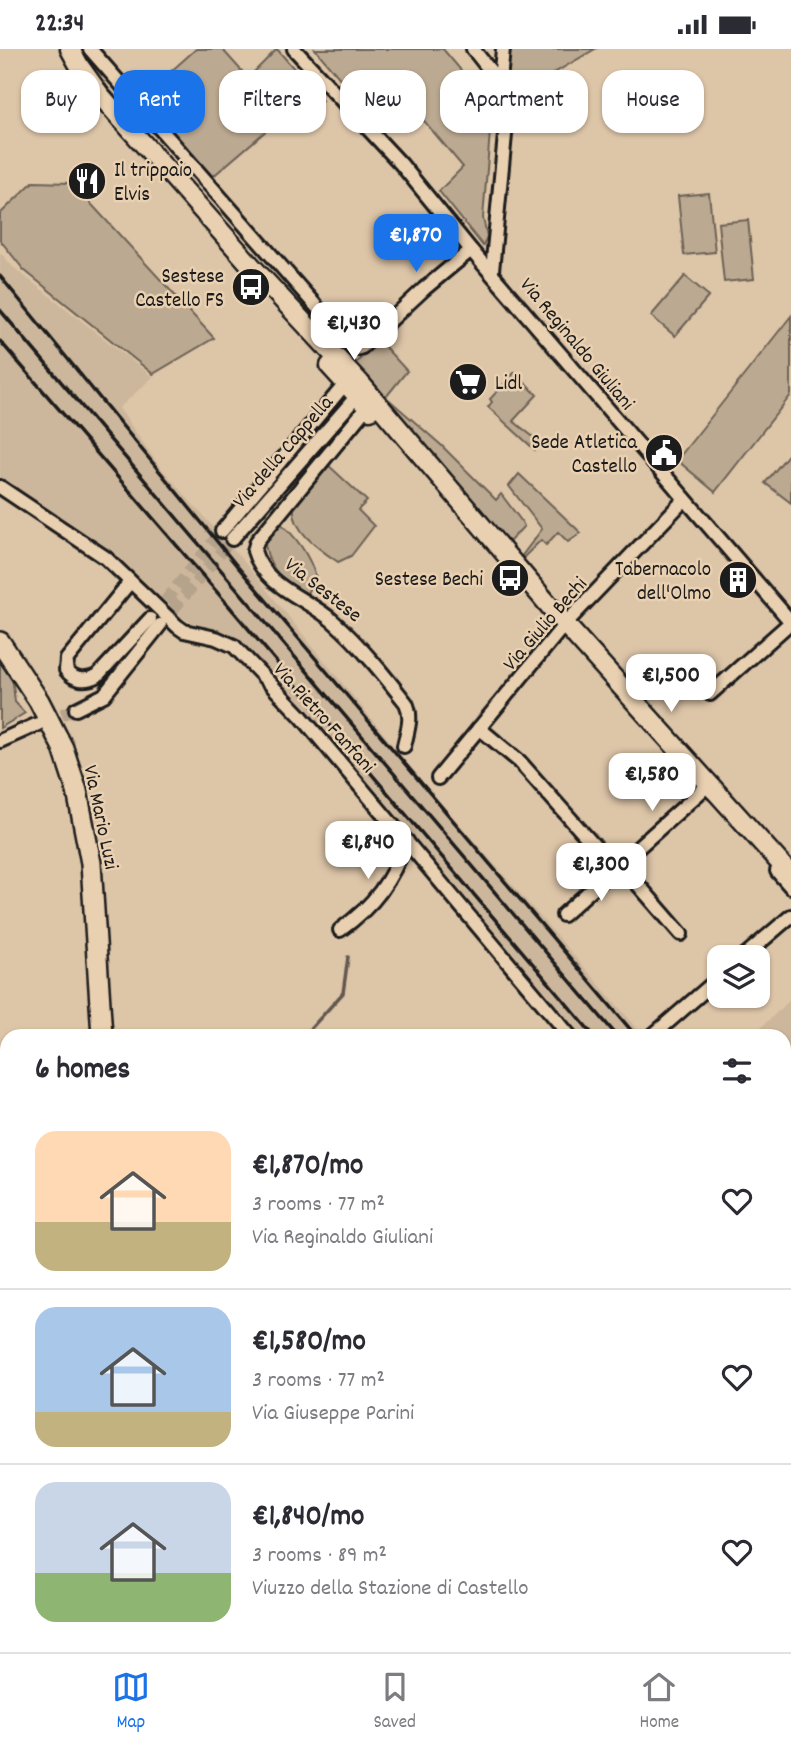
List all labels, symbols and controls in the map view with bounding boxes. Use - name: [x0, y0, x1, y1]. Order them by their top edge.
- text: 22:34: [35, 6, 84, 43]
- chip: Buy: [21, 70, 100, 133]
- chip: Rent: [114, 70, 205, 133]
- chip: Filters: [219, 70, 326, 133]
- chip: New: [340, 70, 426, 133]
- chip: Apartment: [440, 70, 588, 133]
- chip: House: [602, 70, 704, 133]
- place label: Il trippaio Elvis: [114, 157, 192, 211]
- restaurant icon: Il trippaio Elvis: [66, 160, 108, 202]
- pin: €1,870: [359, 215, 473, 274]
- text: €1,870: [390, 220, 442, 253]
- place label: Sestese Castello FS: [135, 263, 224, 317]
- bus stop icon: Sestese Castello FS: [230, 266, 272, 308]
- street label: Via Reginaldo Giuliani: [511, 272, 640, 418]
- pin: €1,430: [297, 303, 411, 362]
- text: €1,430: [327, 308, 381, 341]
- supermarket icon: Lidl: [447, 361, 489, 403]
- place label: Lidl: [495, 370, 522, 400]
- street label: Via della Cappella: [227, 389, 343, 516]
- place label: Sede Atletica Castello: [531, 429, 638, 483]
- public building icon: Sede Atletica Castello: [643, 432, 685, 474]
- street label: Via Sestese: [277, 552, 367, 631]
- place label: Tabernacolo dell'Olmo: [615, 556, 711, 610]
- bus stop icon: Sestese Bechi: [489, 557, 531, 599]
- building icon: Tabernacolo dell'Olmo: [717, 559, 759, 601]
- place label: Sestese Bechi: [375, 566, 483, 596]
- street label: Via Giulio Bechi: [497, 571, 596, 679]
- pin: €1,500: [614, 655, 728, 714]
- street label: Via Pietro Fanfani: [265, 657, 381, 781]
- text: €1,500: [642, 660, 700, 693]
- pin: €1,580: [595, 753, 709, 813]
- text: €1,580: [625, 759, 679, 792]
- street label: Via Mario Luzi: [73, 763, 125, 873]
- pin: €1,840: [311, 821, 425, 881]
- text: €1,840: [341, 827, 395, 860]
- pin: €1,300: [544, 843, 658, 903]
- text: €1,300: [572, 849, 630, 882]
- map controls: [707, 945, 770, 1008]
- button: layers: [707, 945, 770, 1008]
- text: 6 homes: [35, 1050, 130, 1093]
- icon: filters: [718, 1052, 756, 1090]
- text: €1,870/mo: [252, 1146, 363, 1189]
- icon: home: [91, 1159, 175, 1243]
- icon: heart: [718, 1182, 756, 1220]
- text: 3 rooms · 77 m²: [252, 1189, 385, 1222]
- text: Via Reginaldo Giuliani: [252, 1222, 433, 1255]
- text: €1,580/mo: [252, 1322, 366, 1365]
- icon: home: [91, 1335, 175, 1419]
- icon: heart: [718, 1358, 756, 1396]
- text: 3 rooms · 77 m²: [252, 1365, 385, 1398]
- text: Via Giuseppe Parini: [252, 1398, 414, 1431]
- text: €1,840/mo: [252, 1497, 364, 1540]
- icon: home: [91, 1510, 175, 1594]
- icon: heart: [718, 1533, 756, 1571]
- text: 3 rooms · 89 m²: [252, 1540, 387, 1573]
- text: Viuzzo della Stazione di Castello: [252, 1573, 529, 1606]
- tab: Map: [112, 1668, 150, 1737]
- tab: Saved: [373, 1668, 416, 1737]
- tab: Home: [640, 1668, 679, 1737]

